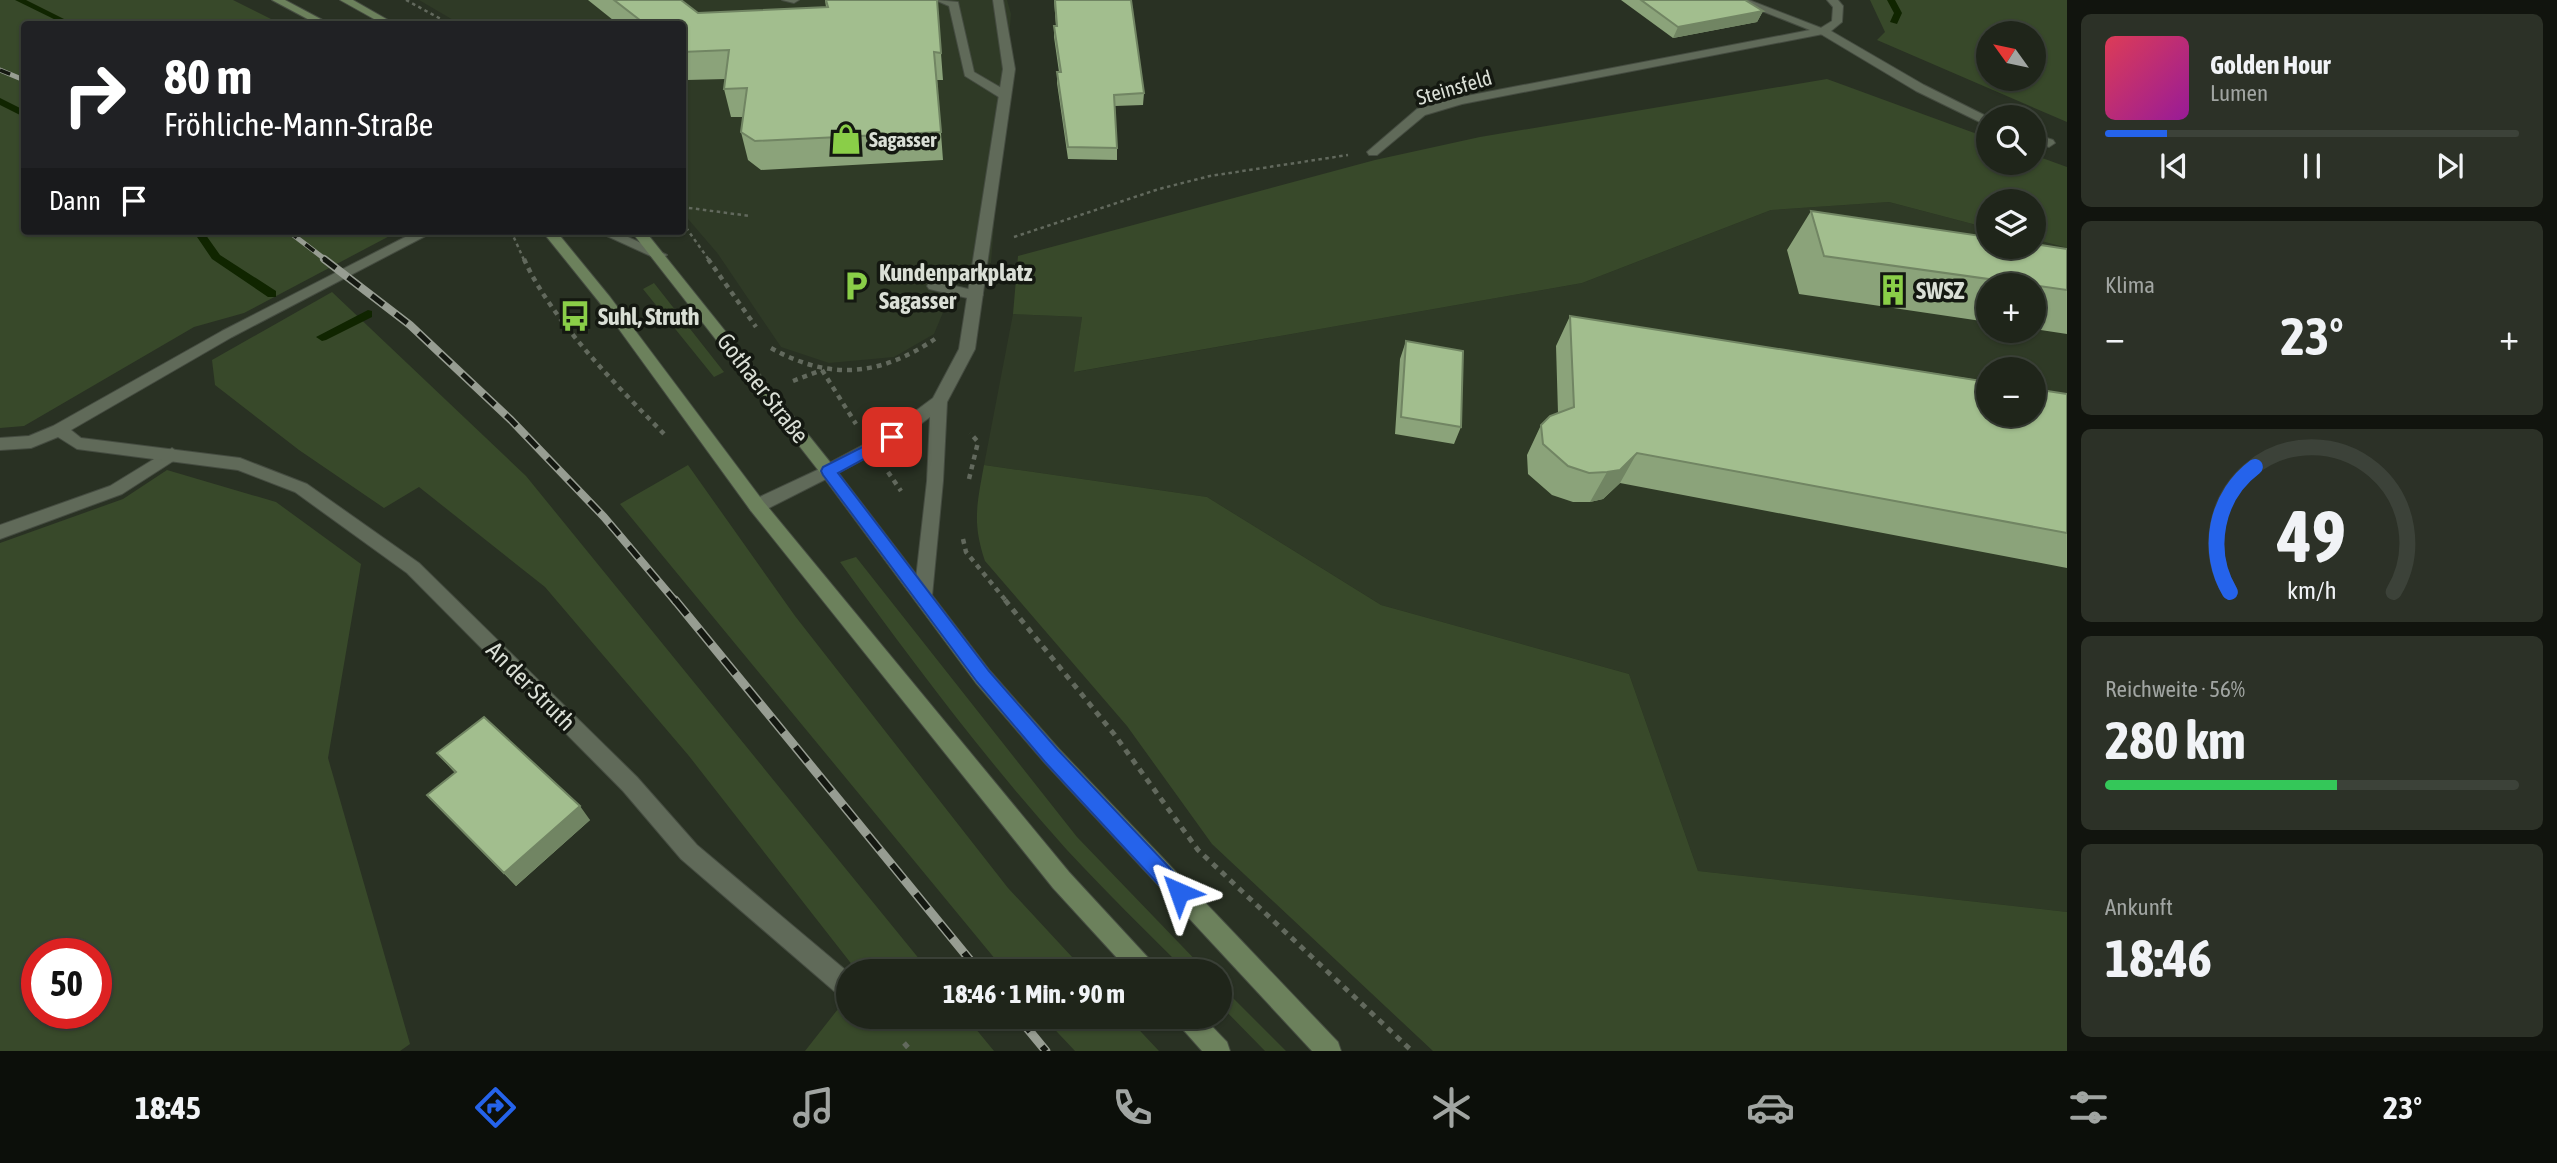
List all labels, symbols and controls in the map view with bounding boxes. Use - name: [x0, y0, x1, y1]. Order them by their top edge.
- north arrow: [1976, 21, 2046, 91]
- map controls: [1976, 21, 2046, 427]
- text: 80 m: [164, 48, 252, 104]
- icon: right: [49, 49, 140, 140]
- text: Golden Hour: [2210, 50, 2330, 80]
- street label: Steinsfeld: [1414, 65, 1494, 109]
- text: Lumen: [2210, 80, 2268, 106]
- button: search: [1976, 105, 2046, 175]
- text: Fröhliche-Mann-Straße: [164, 106, 433, 143]
- shop icon: Sagasser: [829, 122, 863, 156]
- place label: Sagasser: [869, 127, 937, 151]
- icon: previous: [2155, 147, 2193, 185]
- icon: pause: [2293, 147, 2331, 185]
- icon: next: [2431, 147, 2469, 185]
- icon: arrive: [115, 182, 153, 220]
- text: Dann: [49, 186, 101, 216]
- button: layers: [1976, 189, 2046, 259]
- place label: Kundenparkplatz Sagasser: [879, 259, 1033, 314]
- parking icon: Kundenparkplatz Sagasser: [839, 269, 873, 303]
- text: Klima: [2105, 272, 2155, 298]
- building icon: SWSZ: [1876, 273, 1910, 307]
- button: +: [1976, 273, 2046, 343]
- place label: SWSZ: [1916, 277, 1965, 304]
- bus stop icon: Suhl, Struth: [558, 299, 592, 333]
- place label: Suhl, Struth: [598, 303, 699, 330]
- text: 23°: [2280, 306, 2344, 366]
- text: −: [2105, 315, 2125, 358]
- text: +: [2499, 315, 2519, 358]
- street label: Gothaer Straße: [712, 328, 814, 448]
- button: −: [1976, 357, 2046, 427]
- pin: [862, 407, 922, 467]
- icon: arrive: [873, 418, 911, 456]
- text: 49: [2277, 494, 2346, 577]
- text: km/h: [2287, 575, 2337, 603]
- street label: An der Struth: [481, 636, 581, 736]
- text: Reichweite · 56%: [2105, 676, 2245, 702]
- text: 280 km: [2105, 710, 2246, 770]
- position arrow: [1142, 855, 1216, 929]
- text: Ankunft: [2105, 894, 2173, 920]
- text: 18:46: [2105, 928, 2212, 988]
- speed limit sign: 50: [21, 938, 112, 1029]
- text: 18:46 · 1 Min. · 90 m: [943, 979, 1125, 1009]
- icon: directions: [471, 1083, 520, 1132]
- icon: music: [789, 1083, 838, 1132]
- icon: phone: [1108, 1083, 1157, 1132]
- icon: climate: [1427, 1083, 1476, 1132]
- icon: car: [1746, 1083, 1795, 1132]
- icon: filters: [2064, 1083, 2113, 1132]
- text: 18:45: [135, 1089, 201, 1126]
- text: 23°: [2383, 1089, 2422, 1126]

